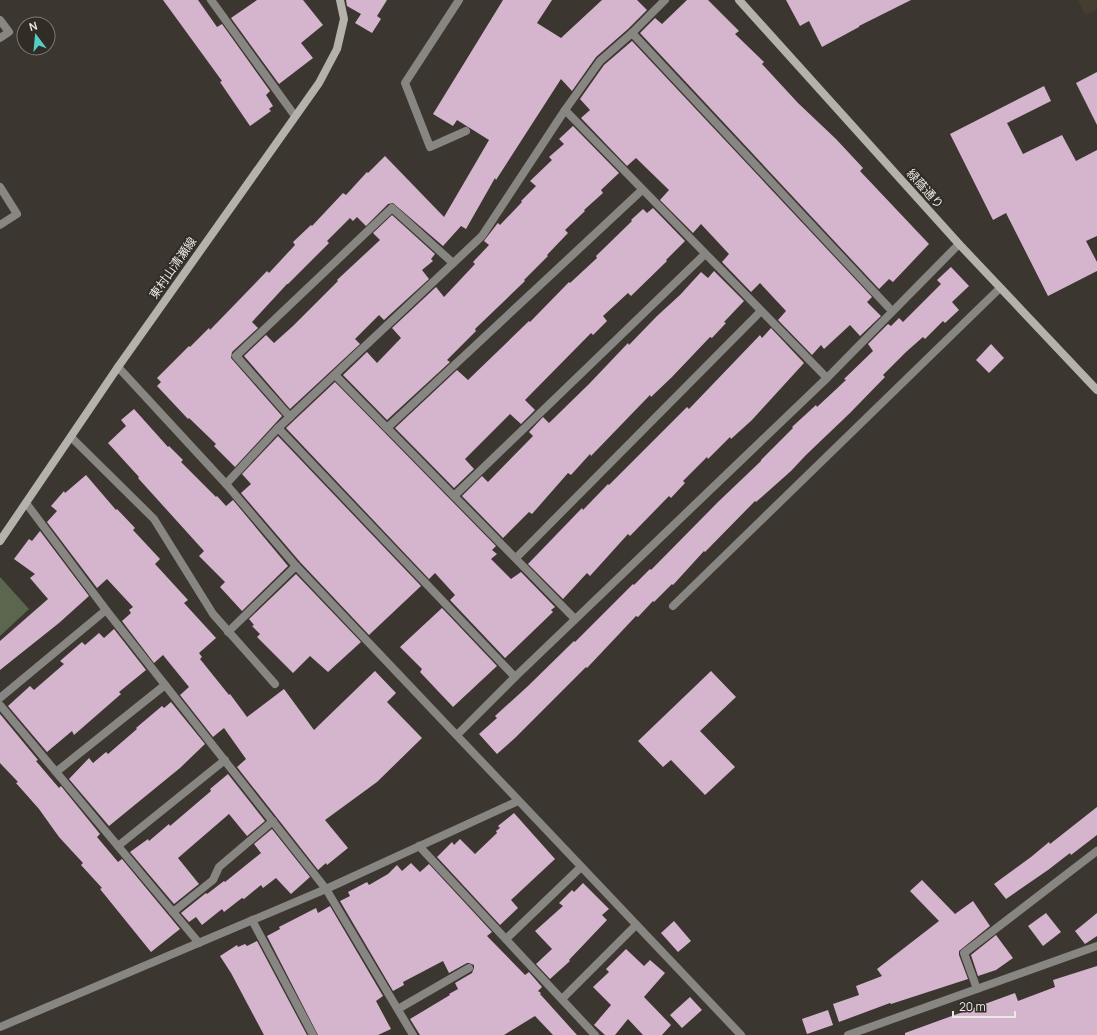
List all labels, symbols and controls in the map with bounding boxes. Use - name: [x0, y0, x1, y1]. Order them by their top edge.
- north arrow: [16, 16, 56, 56]
- text: N: [27, 18, 39, 34]
- street label: 緑蔭通り: [903, 165, 948, 212]
- street label: 東村山清瀬線: [145, 233, 200, 302]
- scale bar: [953, 993, 1015, 1019]
- text: 20 m: [959, 998, 986, 1015]

